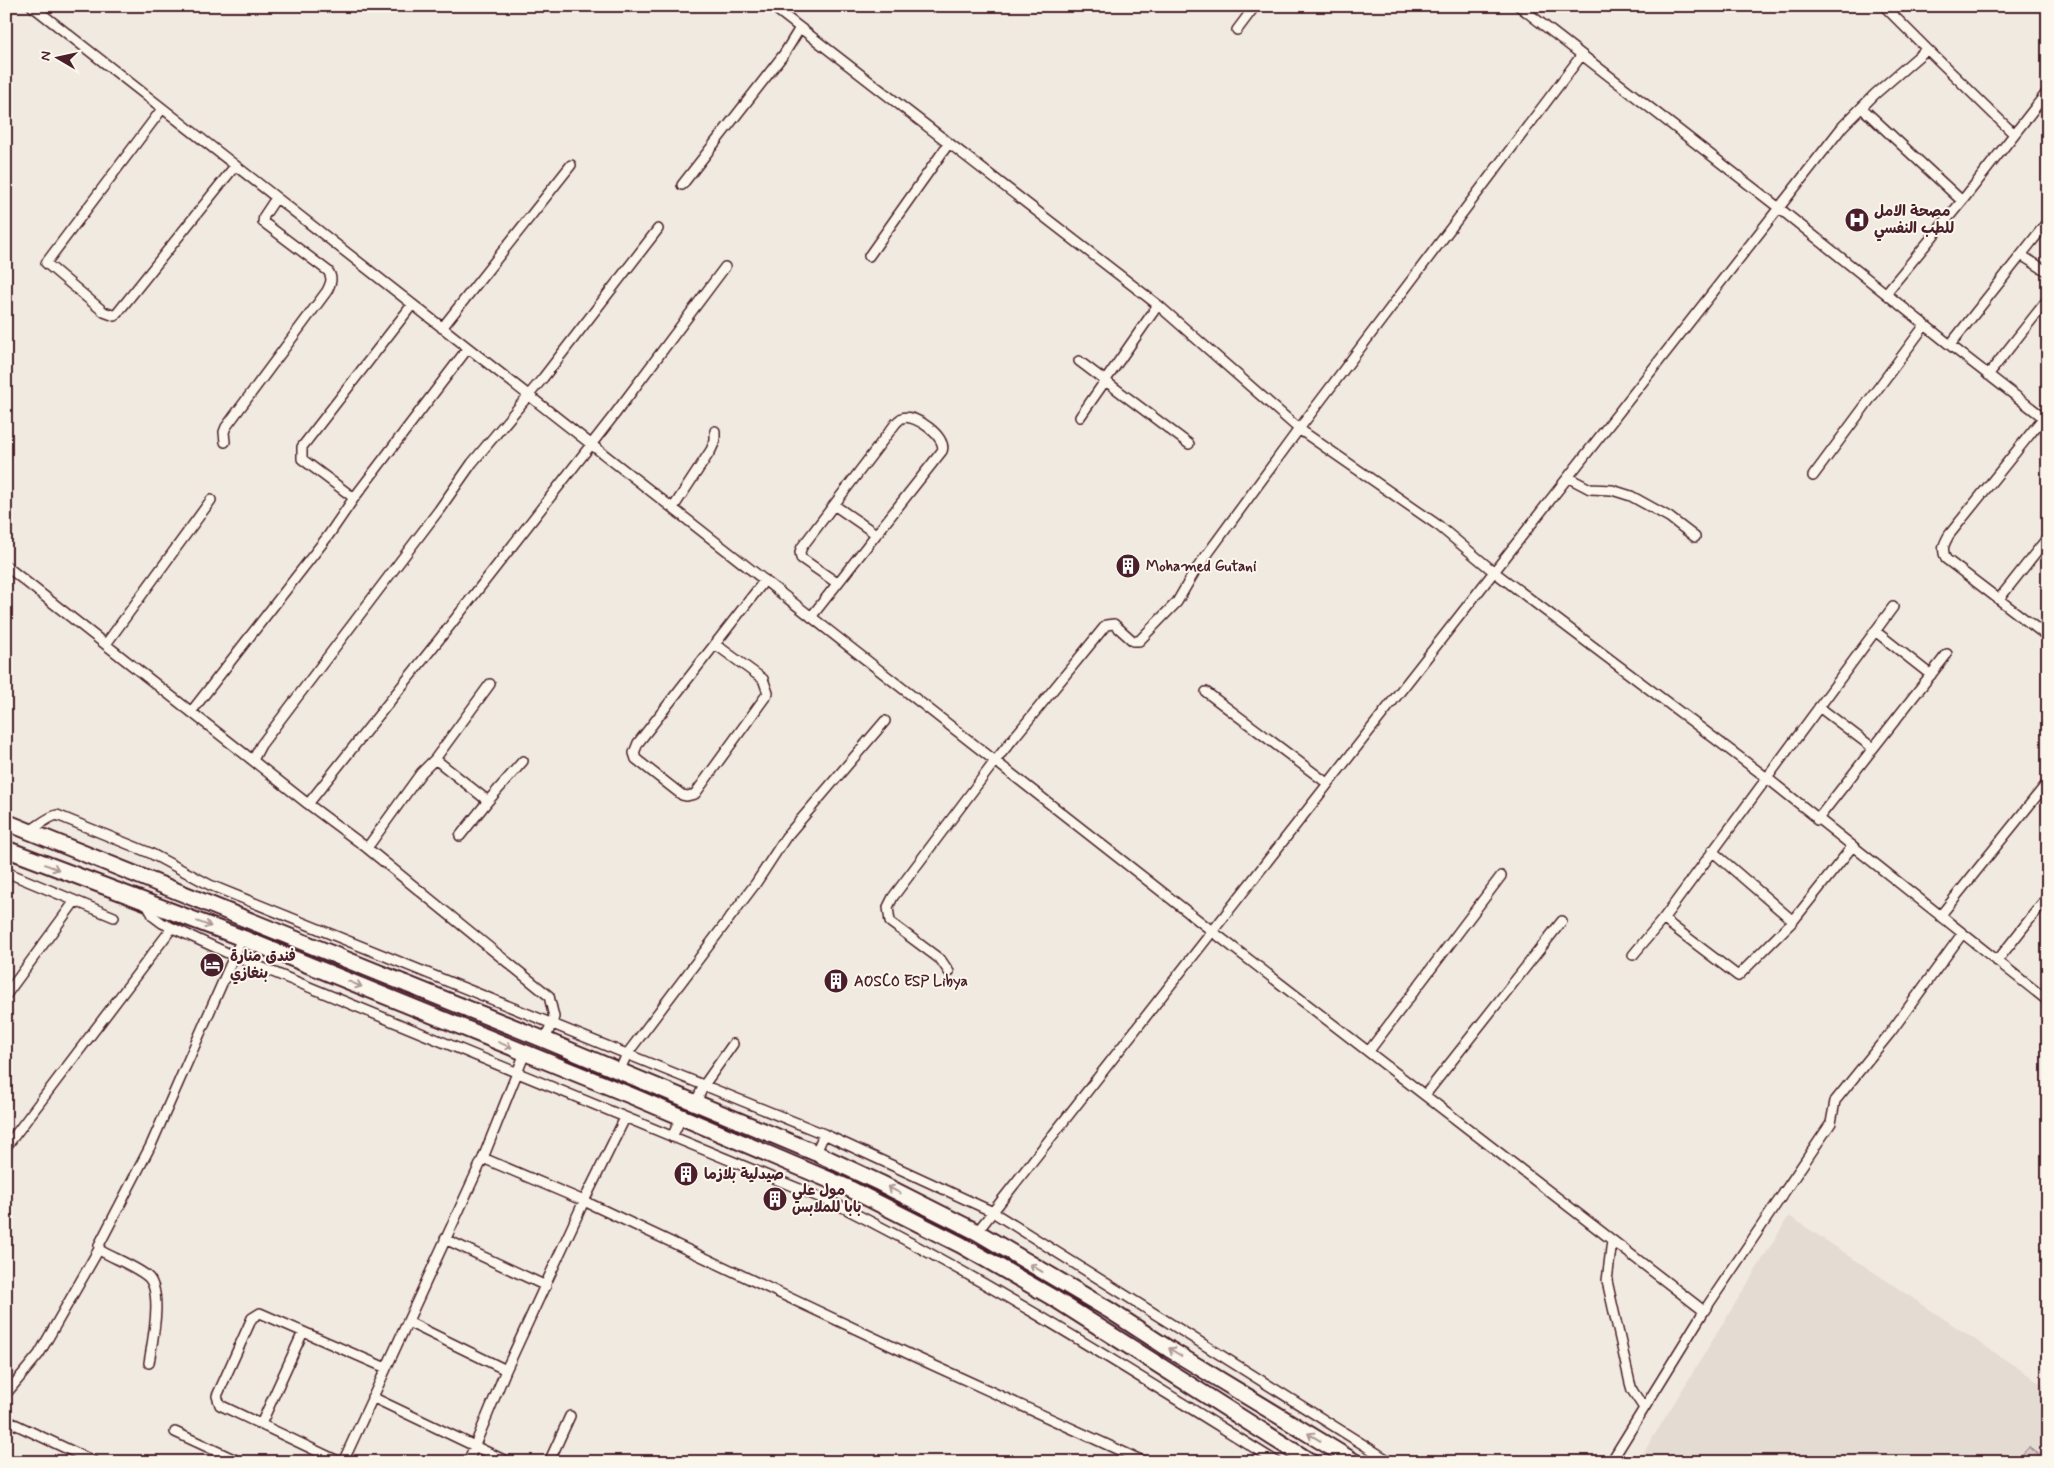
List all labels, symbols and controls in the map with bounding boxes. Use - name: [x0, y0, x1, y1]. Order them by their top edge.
- north arrow: [32, 32, 82, 82]
- text: N: [37, 50, 56, 62]
- place label: مصحة الامل للطب النفسي: [1874, 202, 1954, 242]
- hospital icon: مصحة الامل للطب النفسي: [1844, 207, 1870, 233]
- building icon: Mohamed Gutani: [1115, 553, 1141, 579]
- place label: Mohamed Gutani: [1146, 557, 1257, 577]
- one-way arrow: [44, 862, 59, 872]
- one-way arrow: [196, 920, 211, 929]
- place label: فندق منارة بنغازي: [230, 947, 296, 985]
- hotel icon: فندق منارة بنغازي: [199, 952, 225, 978]
- building icon: AOSCO ESP Libya: [823, 968, 849, 994]
- place label: AOSCO ESP Libya: [854, 972, 968, 992]
- one-way arrow: [347, 980, 362, 989]
- one-way arrow: [497, 1041, 513, 1050]
- building icon: صيدلية بلازما: [673, 1161, 699, 1187]
- place label: صيدلية بلازما: [704, 1165, 784, 1185]
- place label: مول علي بابا للملابس: [792, 1181, 861, 1218]
- one-way arrow: [887, 1185, 902, 1194]
- building icon: مول علي بابا للملابس: [762, 1186, 788, 1212]
- one-way arrow: [1030, 1262, 1044, 1272]
- one-way arrow: [1168, 1347, 1182, 1357]
- one-way arrow: [1307, 1431, 1321, 1441]

